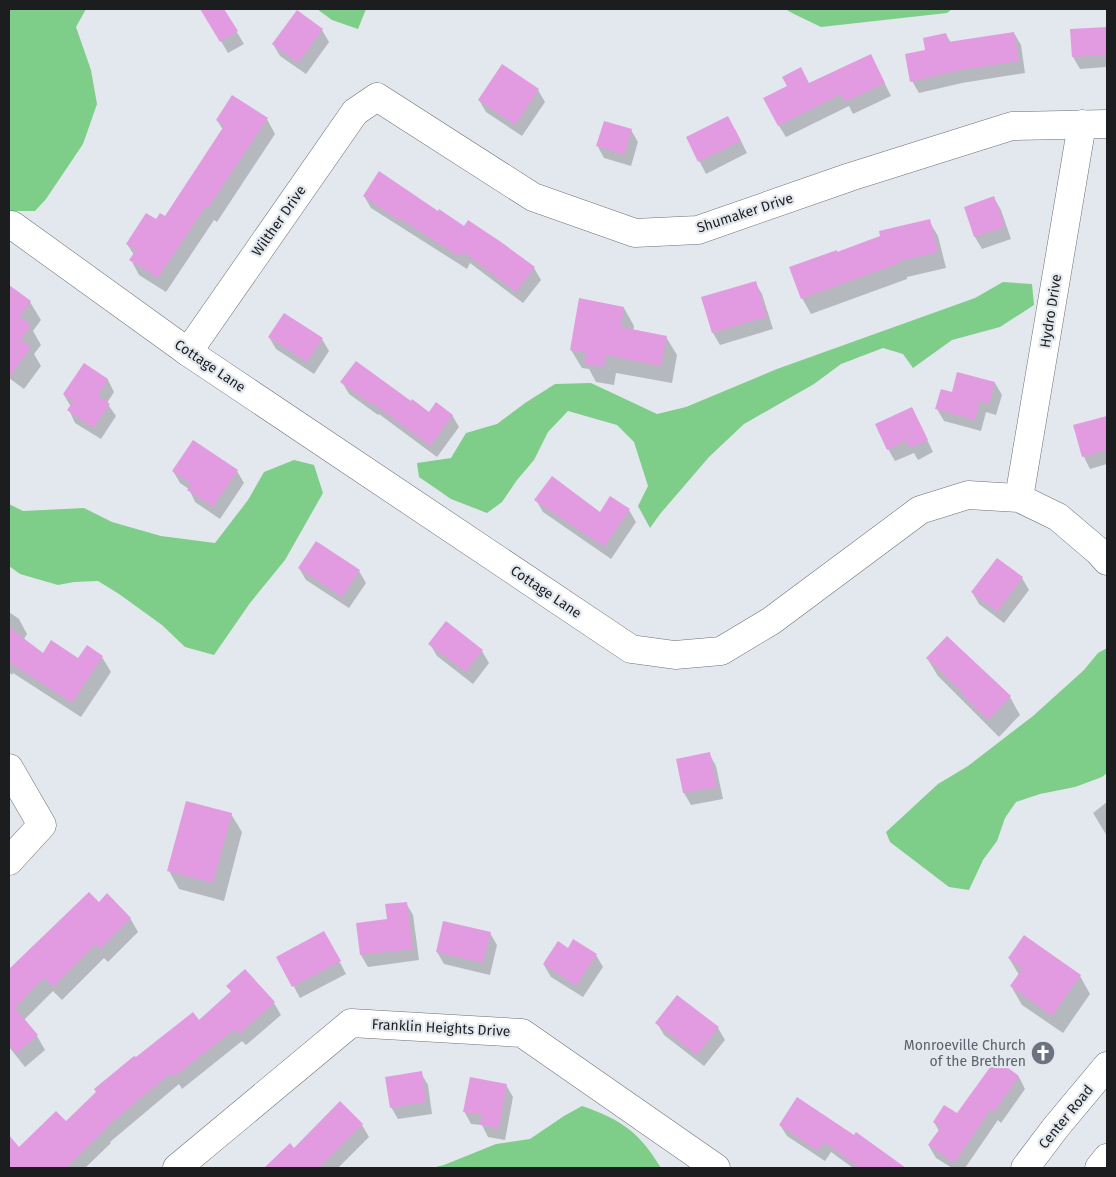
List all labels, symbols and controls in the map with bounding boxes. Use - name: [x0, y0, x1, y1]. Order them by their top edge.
- street label: Wilther Drive: [248, 182, 310, 260]
- street label: Shumaker Drive: [695, 189, 795, 237]
- street label: Hydro Drive: [1037, 273, 1065, 349]
- street label: Cottage Lane: [171, 336, 249, 396]
- street label: Cottage Lane: [507, 562, 585, 622]
- street label: Franklin Heights Drive: [371, 1016, 511, 1040]
- place label: Monroeville Church of the Brethren: [904, 1037, 1026, 1070]
- church icon: Monroeville Church of the Brethren: [1030, 1040, 1056, 1066]
- street label: Center Road: [1035, 1082, 1097, 1152]

